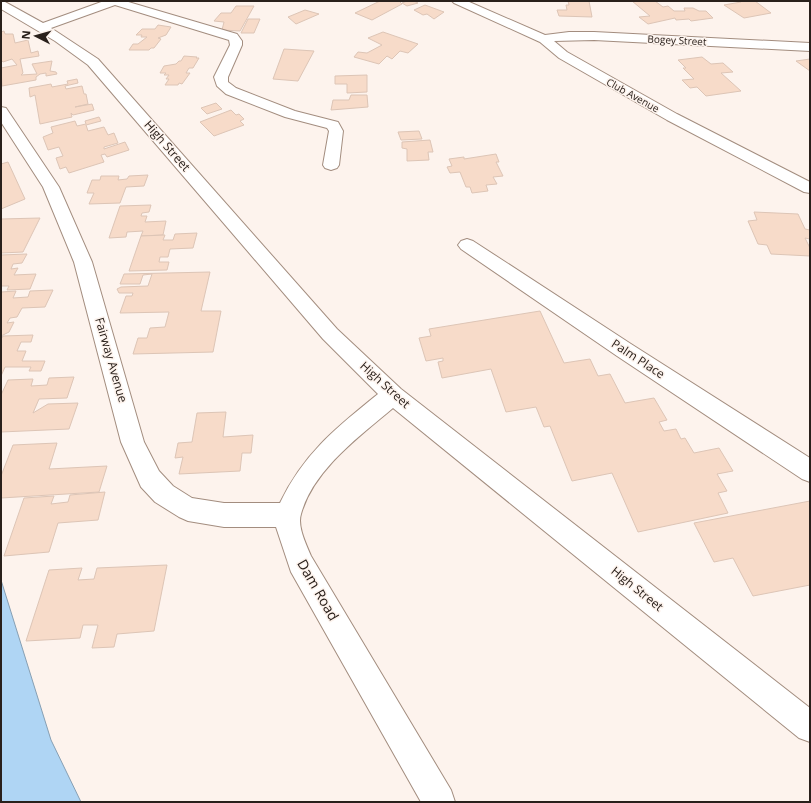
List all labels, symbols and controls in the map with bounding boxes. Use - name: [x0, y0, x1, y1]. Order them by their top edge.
- north arrow: [16, 16, 56, 56]
- text: N: [18, 30, 33, 40]
- street label: Bogey Street: [647, 31, 707, 49]
- street label: Club Avenue: [604, 75, 662, 115]
- street label: High Street: [140, 117, 194, 175]
- street label: Fairway Avenue: [91, 315, 132, 405]
- street label: Palm Place: [608, 335, 669, 382]
- street label: High Street: [356, 357, 414, 412]
- street label: Dam Road: [293, 556, 344, 624]
- street label: High Street: [608, 562, 667, 615]

